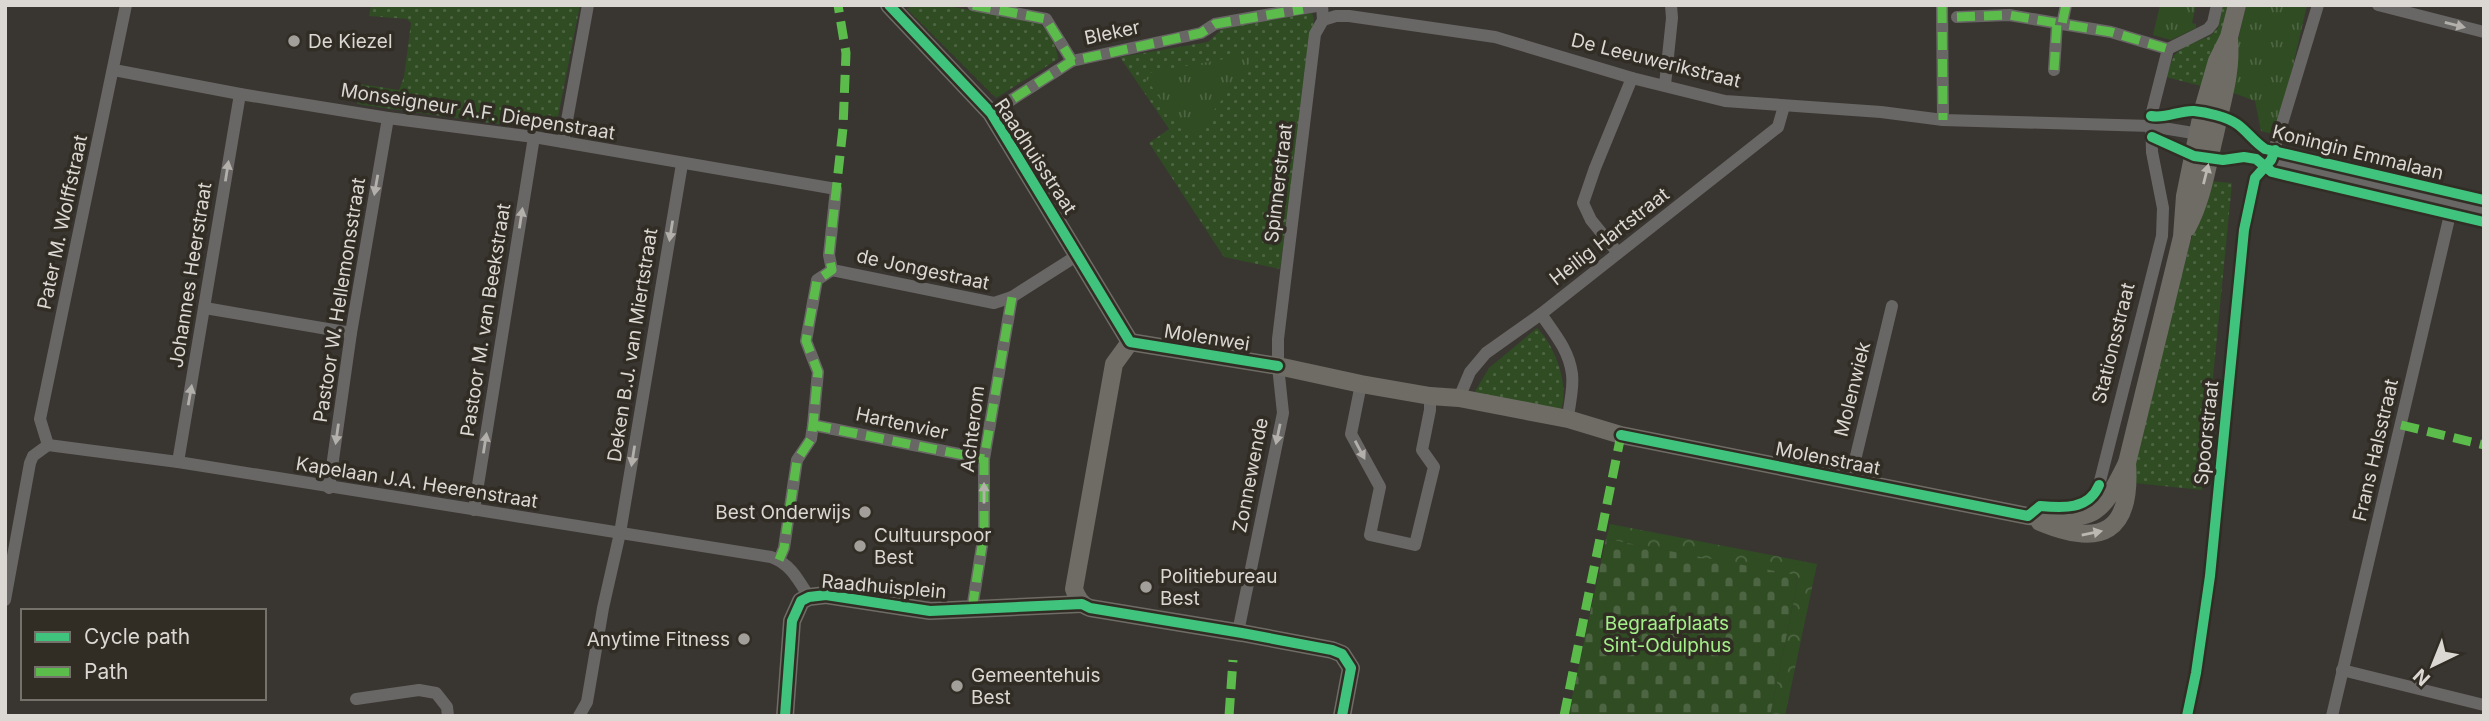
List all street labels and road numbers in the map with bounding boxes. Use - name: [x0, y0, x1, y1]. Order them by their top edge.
- street label: Bleker: [1082, 15, 1142, 50]
- street label: De Leeuwerikstraat: [1569, 28, 1743, 93]
- street label: Monseigneur A.F. Diepenstraat: [339, 78, 617, 145]
- street label: Raadhuisstraat: [990, 94, 1081, 218]
- street label: Koningin Emmalaan: [2270, 120, 2446, 185]
- street label: Spinnerstraat: [1260, 122, 1297, 244]
- street label: Pater M. Wolffstraat: [33, 133, 92, 312]
- street label: Pastoor W. Hellemonsstraat: [309, 176, 370, 424]
- street label: Johannes Heerstraat: [164, 181, 217, 369]
- street label: Heilig Hartstraat: [1545, 183, 1674, 290]
- street label: Pastoor M. van Beekstraat: [456, 202, 515, 438]
- street label: Deken B.J. van Miertstraat: [603, 227, 662, 464]
- street label: de Jongestraat: [854, 244, 991, 295]
- street label: Stationsstraat: [2087, 280, 2140, 406]
- street label: Molenwei: [1162, 319, 1251, 356]
- street label: Molenwiek: [1830, 339, 1876, 439]
- street label: Frans Halsstraat: [2348, 377, 2403, 524]
- street label: Spoorstraat: [2190, 380, 2223, 486]
- street label: Achterom: [956, 384, 989, 474]
- street label: Hartenvier: [854, 402, 950, 444]
- street label: Zonnewende: [1228, 416, 1273, 535]
- street label: Molenstraat: [1773, 437, 1882, 480]
- street label: Kapelaan J.A. Heerenstraat: [294, 452, 540, 513]
- street label: Raadhuisplein: [821, 570, 947, 603]

